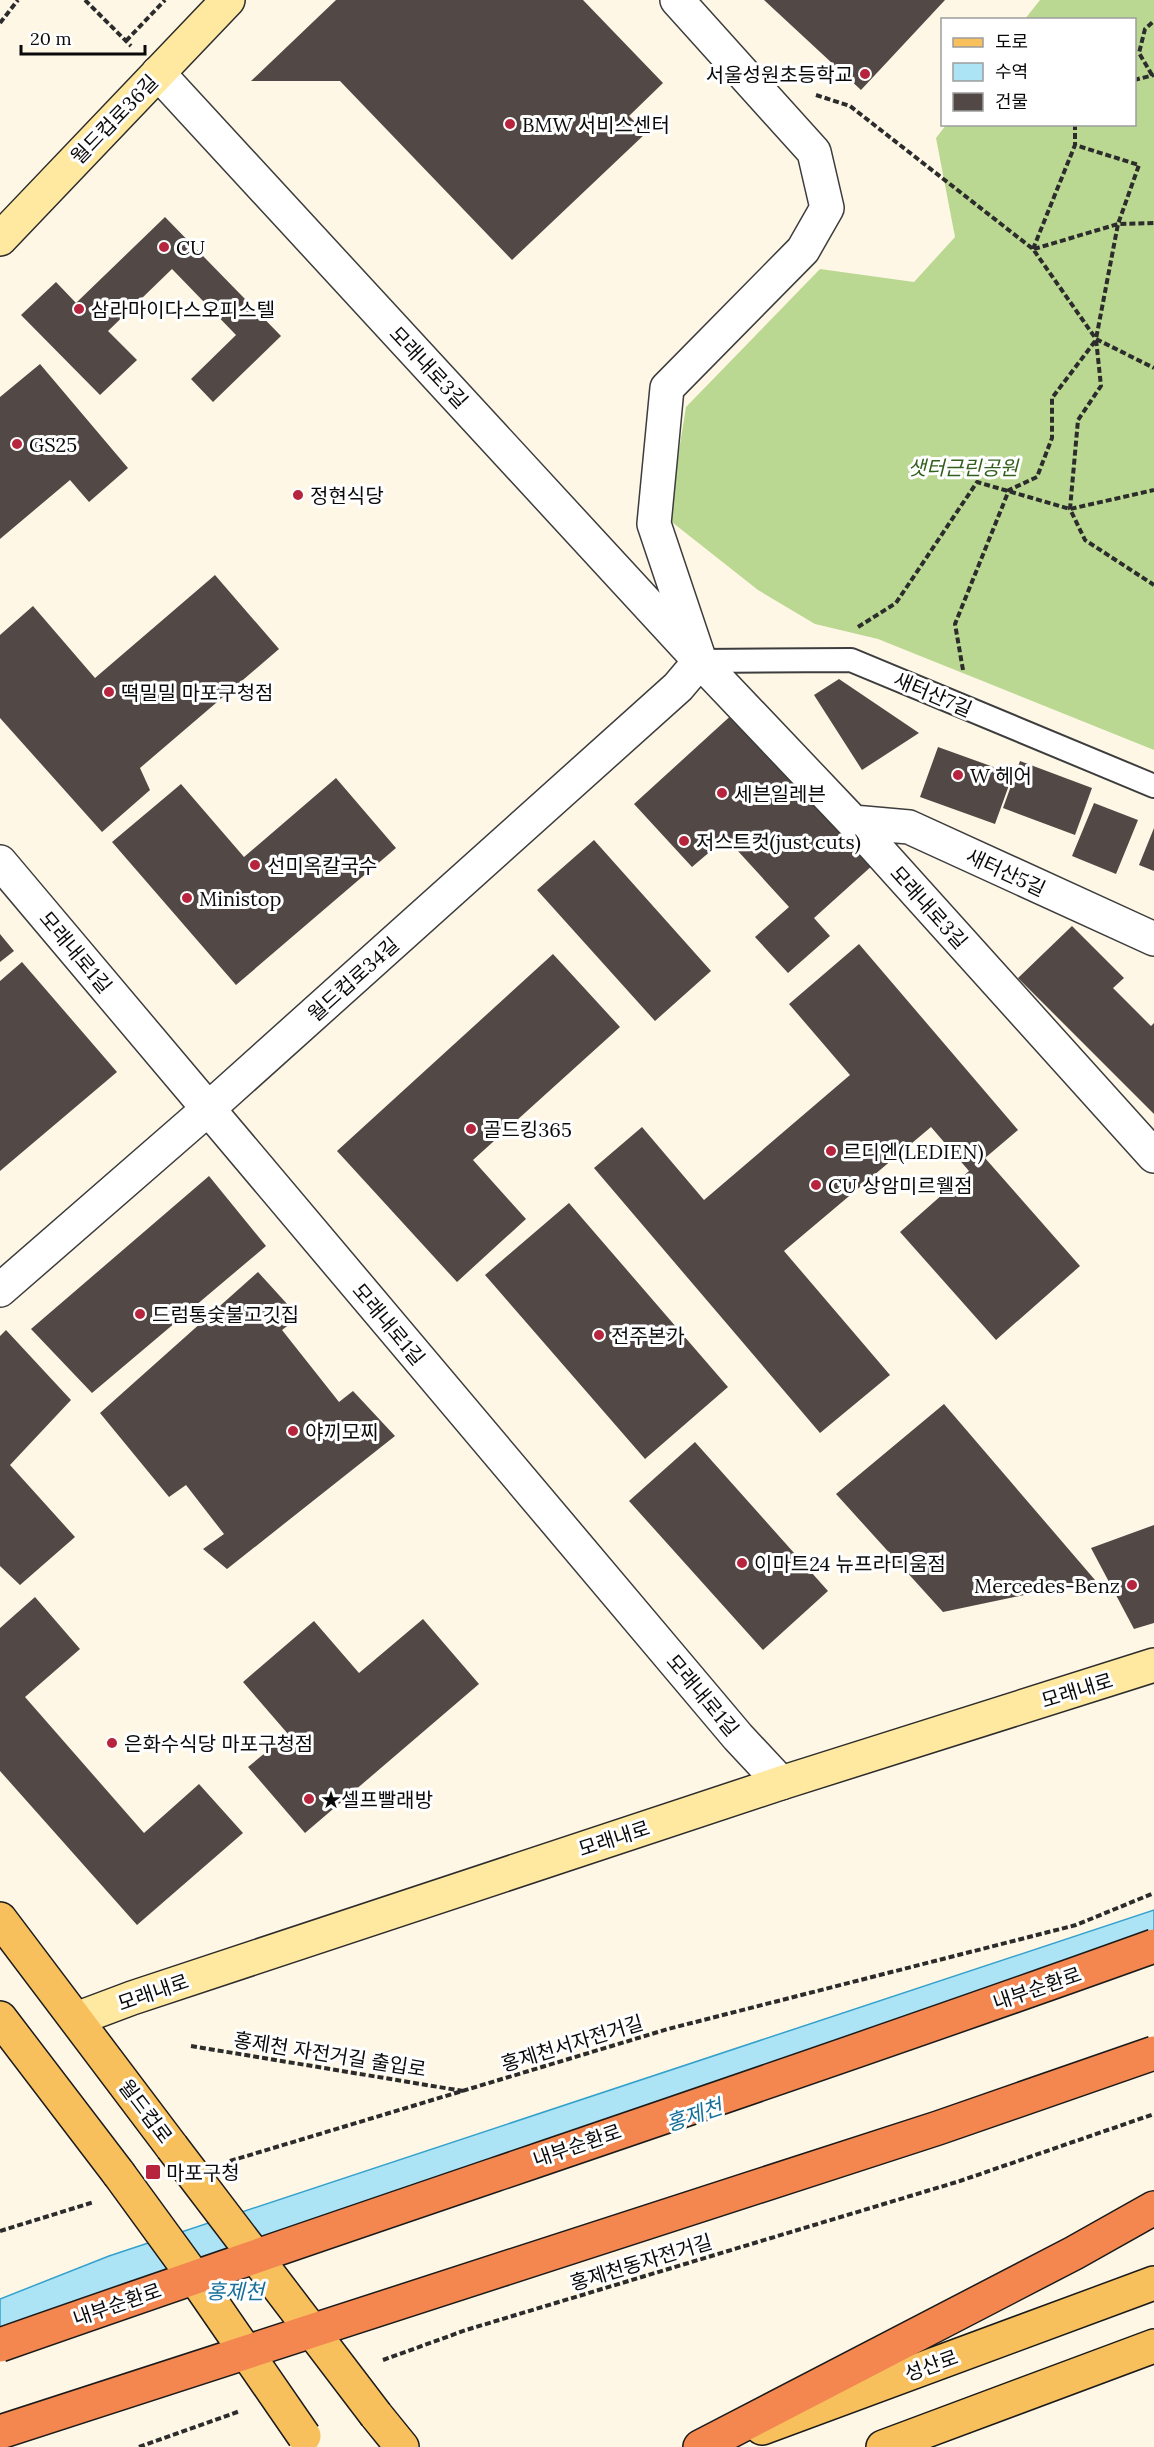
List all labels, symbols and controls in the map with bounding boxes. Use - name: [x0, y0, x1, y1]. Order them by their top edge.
- scale bar: [21, 18, 146, 56]
- legend: [941, 18, 1136, 126]
- text: 20 m: [30, 27, 72, 50]
- text: 도로: [995, 30, 1028, 53]
- text: 수역: [995, 60, 1028, 83]
- place label: 서울성원초등학교: [706, 62, 853, 87]
- marker: 서울성원초등학교: [858, 67, 872, 81]
- street label: 월드컵로36길: [65, 69, 163, 169]
- text: 건물: [995, 90, 1028, 113]
- place label: BMW 서비스센터: [522, 112, 670, 137]
- marker: BMW 서비스센터: [503, 117, 517, 131]
- place label: CU: [176, 235, 205, 260]
- marker: CU: [157, 240, 171, 254]
- place label: 삼라마이다스오피스텔: [91, 297, 275, 322]
- marker: 삼라마이다스오피스텔: [72, 302, 86, 316]
- street label: 모래내로3길: [385, 321, 473, 413]
- place label: GS25: [29, 432, 77, 457]
- marker: GS25: [10, 437, 24, 451]
- park label: 샛터근린공원: [908, 455, 1020, 480]
- place label: 정현식당: [310, 483, 384, 508]
- marker: 정현식당: [291, 488, 305, 502]
- street label: 새터산7길: [890, 666, 976, 722]
- place label: 떡밀밀 마포구청점: [121, 680, 273, 705]
- marker: 떡밀밀 마포구청점: [102, 685, 116, 699]
- place label: W 헤어: [970, 763, 1032, 788]
- marker: W 헤어: [951, 768, 965, 782]
- place label: 세븐일레븐: [734, 781, 826, 806]
- marker: 세븐일레븐: [715, 786, 729, 800]
- place label: 저스트컷(just cuts): [696, 829, 861, 855]
- marker: 저스트컷(just cuts): [677, 834, 691, 848]
- street label: 새터산5길: [962, 843, 1050, 901]
- place label: 선미옥칼국수: [267, 853, 377, 878]
- marker: 선미옥칼국수: [248, 858, 262, 872]
- street label: 모래내로3길: [885, 860, 973, 954]
- place label: Ministop: [199, 886, 281, 911]
- marker: Ministop: [180, 891, 194, 905]
- street label: 모래내로1길: [35, 906, 117, 998]
- street label: 월드컵로34길: [302, 932, 404, 1026]
- place label: 골드킹365: [483, 1117, 572, 1142]
- marker: 골드킹365: [464, 1122, 478, 1136]
- place label: 르디엔(LEDIEN): [843, 1139, 983, 1165]
- marker: 르디엔(LEDIEN): [824, 1144, 838, 1158]
- place label: CU 상암미르웰점: [828, 1173, 973, 1198]
- marker: CU 상암미르웰점: [809, 1178, 823, 1192]
- street label: 모래내로1길: [348, 1278, 430, 1370]
- place label: 드럼통숯불고깃집: [152, 1302, 299, 1327]
- marker: 드럼통숯불고깃집: [133, 1307, 147, 1321]
- place label: 전주본가: [611, 1323, 685, 1348]
- marker: 전주본가: [592, 1328, 606, 1342]
- place label: 야끼모찌: [305, 1419, 379, 1444]
- marker: 야끼모찌: [286, 1424, 300, 1438]
- place label: 이마트24 뉴프라디움점: [754, 1551, 946, 1576]
- marker: 이마트24 뉴프라디움점: [735, 1556, 749, 1570]
- place label: Mercedes-Benz: [974, 1573, 1120, 1598]
- marker: Mercedes-Benz: [1125, 1578, 1139, 1592]
- street label: 모래내로1길: [662, 1649, 744, 1741]
- street label: 모래내로: [1038, 1667, 1116, 1713]
- place label: 은화수식당 마포구청점: [124, 1731, 313, 1756]
- marker: 은화수식당 마포구청점: [105, 1736, 119, 1750]
- place label: ★셀프빨래방: [321, 1787, 433, 1812]
- marker: ★셀프빨래방: [302, 1792, 316, 1806]
- street label: 모래내로: [575, 1815, 653, 1861]
- street label: 내부순환로: [989, 1961, 1085, 2015]
- street label: 모래내로: [114, 1968, 192, 2016]
- street label: 홍제천서자전거길: [498, 2010, 646, 2076]
- street label: 홍제천 자전거길 출입로: [232, 2026, 428, 2082]
- street label: 월드컵로: [114, 2074, 178, 2148]
- water label: 홍제천: [662, 2092, 728, 2137]
- street label: 내부순환로: [529, 2118, 625, 2172]
- place label: 마포구청: [166, 2160, 240, 2185]
- marker: 마포구청: [144, 2163, 162, 2181]
- street label: 홍제천동자전거길: [567, 2229, 715, 2295]
- street label: 내부순환로: [69, 2277, 165, 2331]
- water label: 홍제천: [206, 2278, 267, 2305]
- street label: 성산로: [901, 2344, 961, 2386]

